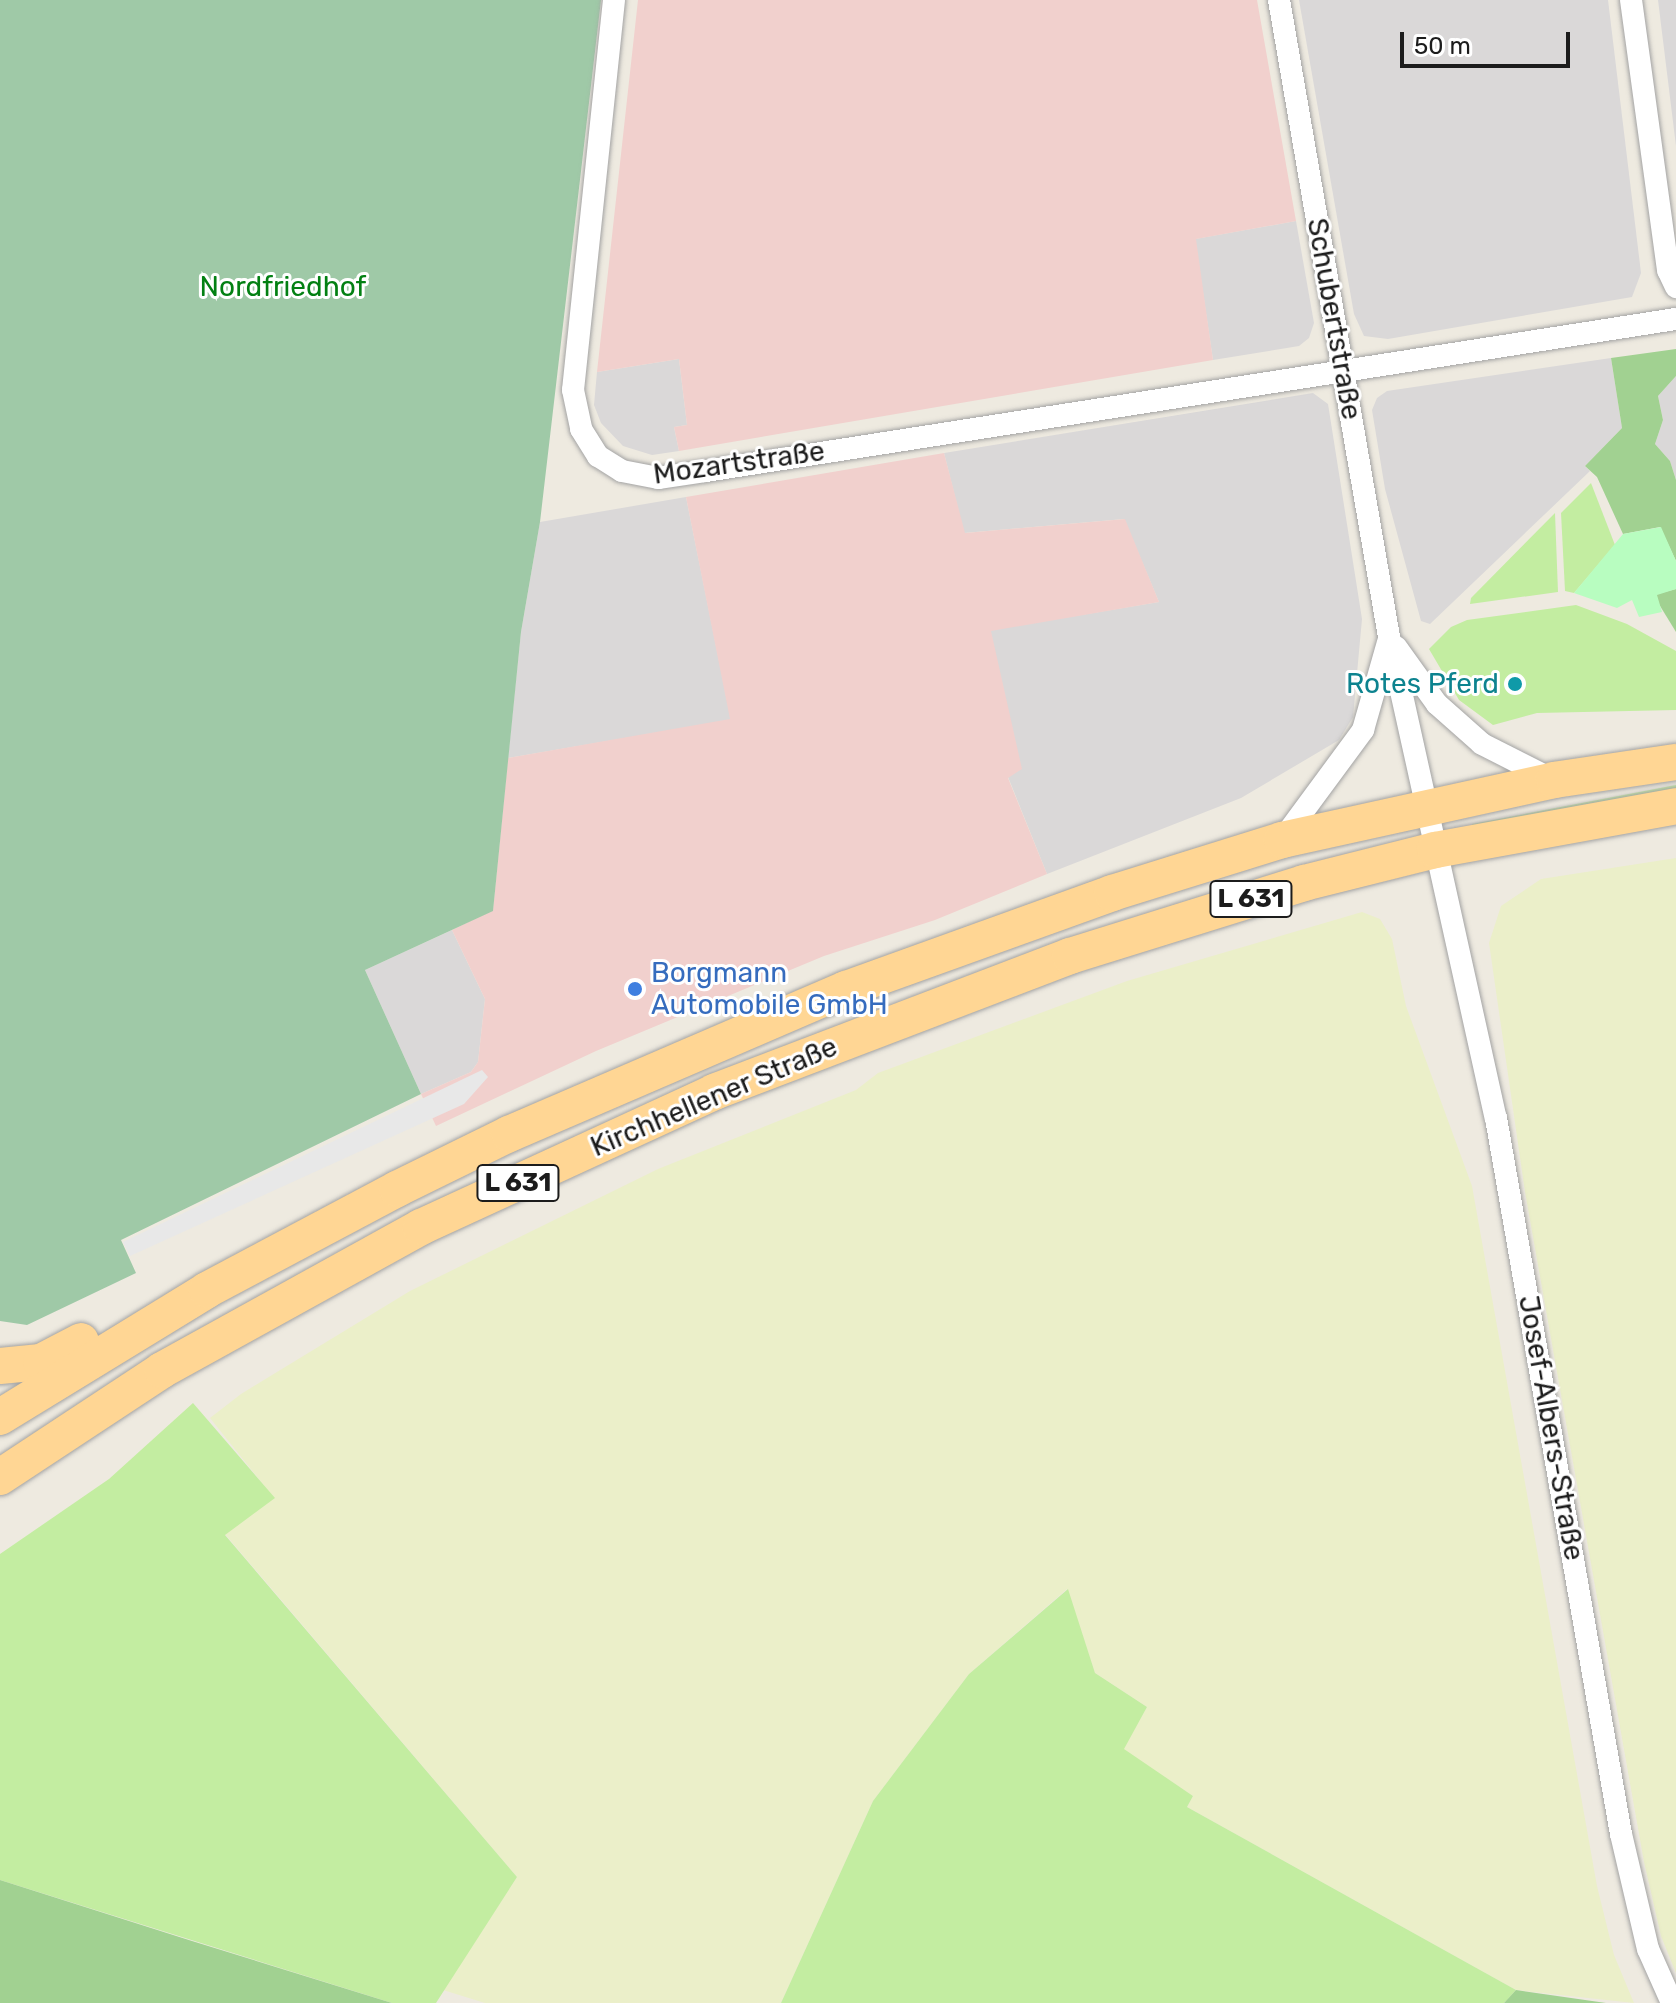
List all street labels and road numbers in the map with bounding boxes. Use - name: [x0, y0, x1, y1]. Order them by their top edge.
- street label: Schubertstraße: [1300, 216, 1368, 422]
- street label: Mozartstraße: [651, 434, 827, 492]
- road number: L 631: [1209, 877, 1293, 921]
- street label: Kirchhellener Straße: [585, 1030, 843, 1164]
- road number: L 631: [476, 1161, 560, 1205]
- street label: Josef-Albers-Straße: [1511, 1293, 1591, 1563]

